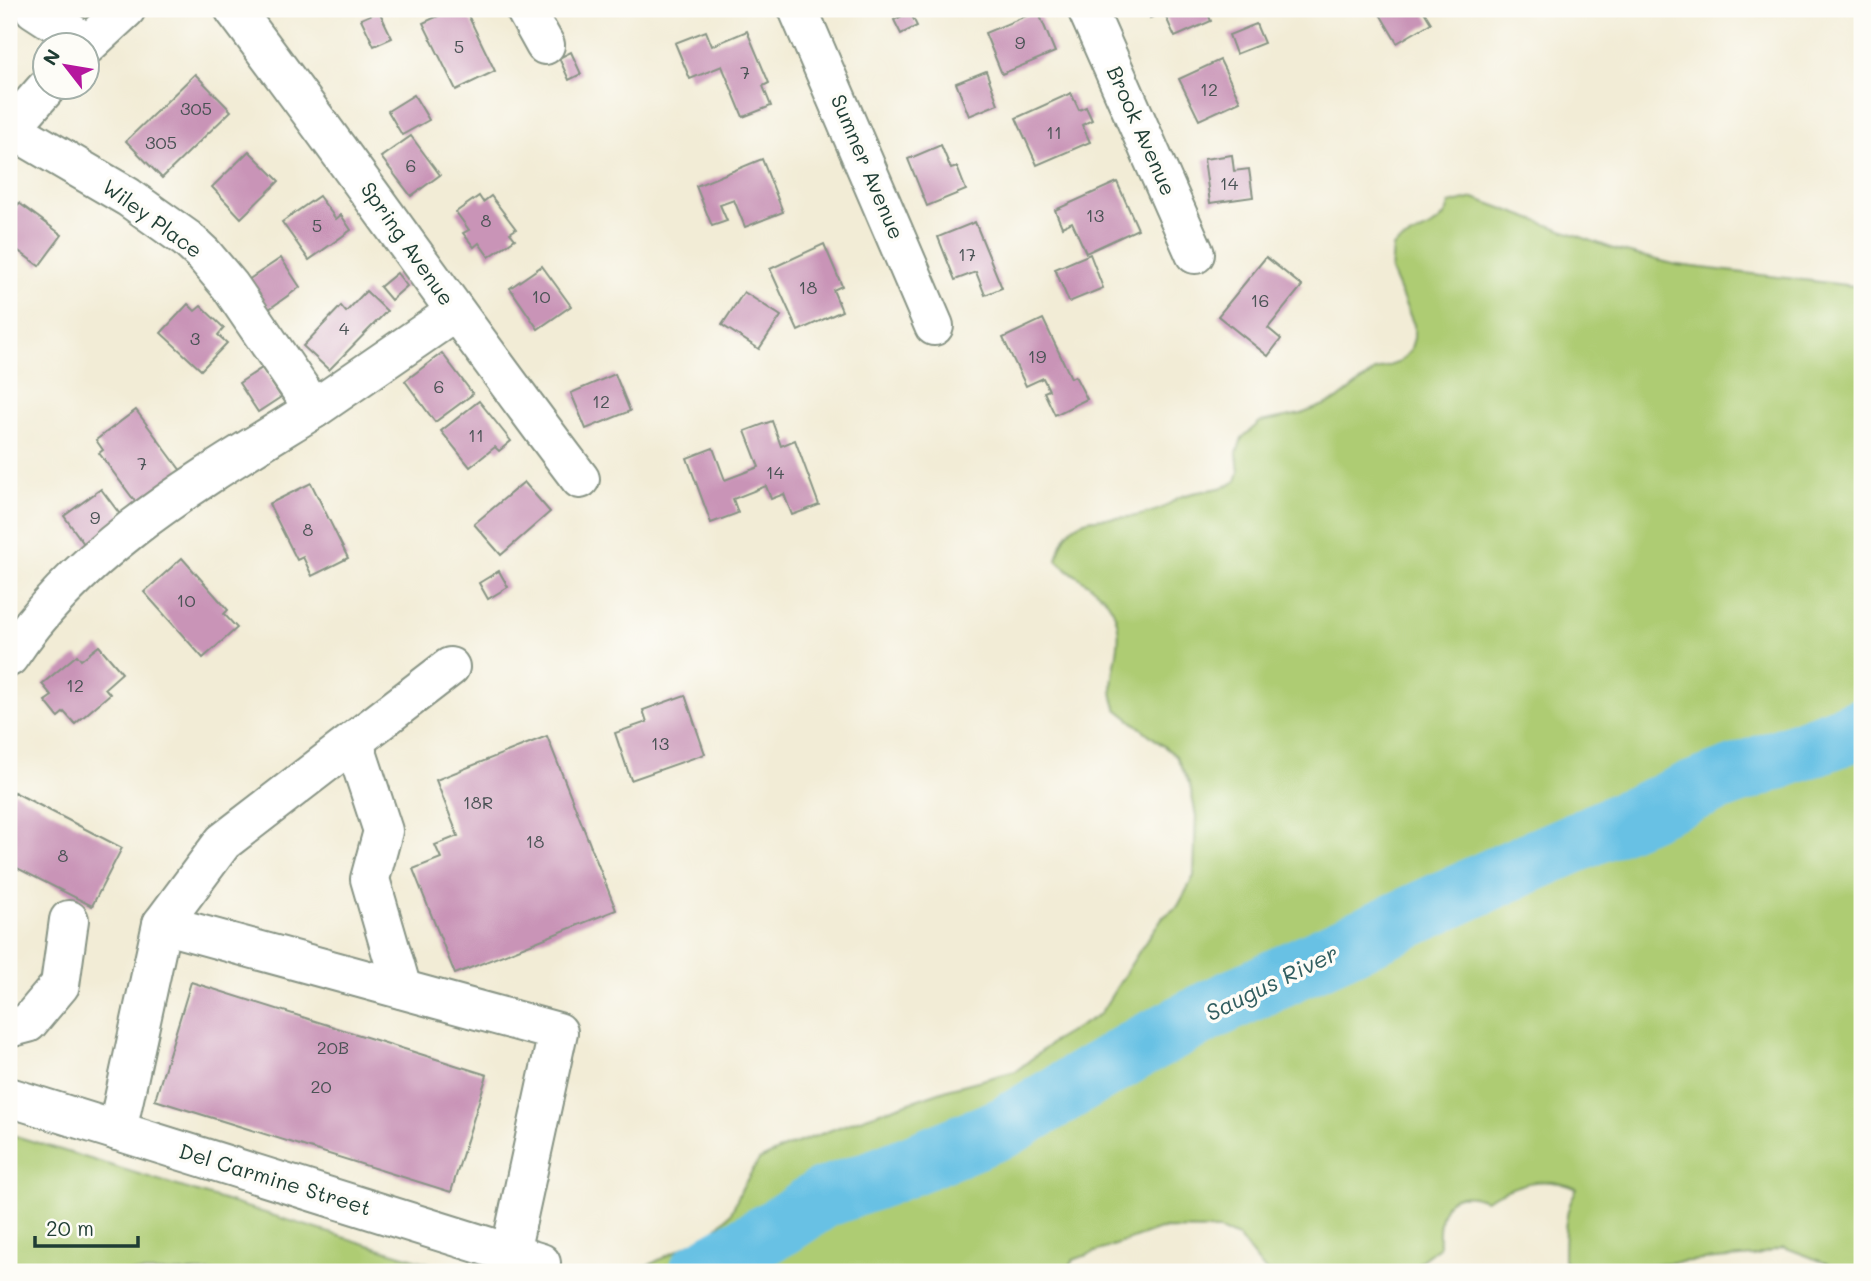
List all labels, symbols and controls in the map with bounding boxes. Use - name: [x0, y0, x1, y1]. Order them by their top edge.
- house number: 9: [1015, 30, 1026, 54]
- north arrow: [32, 32, 102, 102]
- house number: 5: [454, 34, 464, 58]
- text: N: [37, 44, 65, 70]
- house number: 7: [740, 60, 750, 84]
- street label: Brook Avenue: [1102, 61, 1183, 199]
- house number: 12: [1200, 77, 1218, 101]
- street label: Sumner Avenue: [826, 90, 911, 243]
- house number: 305: [180, 96, 212, 120]
- house number: 11: [1046, 120, 1062, 144]
- house number: 305: [145, 130, 177, 154]
- house number: 6: [406, 153, 416, 177]
- house number: 14: [1220, 171, 1239, 195]
- street label: Wiley Place: [97, 172, 208, 263]
- street label: Spring Avenue: [356, 176, 461, 310]
- house number: 13: [1086, 203, 1104, 227]
- house number: 8: [481, 208, 492, 232]
- house number: 5: [312, 213, 322, 237]
- house number: 17: [958, 242, 976, 266]
- house number: 18: [799, 275, 818, 299]
- house number: 10: [531, 284, 551, 308]
- house number: 16: [1251, 288, 1269, 312]
- house number: 4: [339, 316, 350, 340]
- house number: 3: [190, 326, 200, 350]
- house number: 19: [1028, 344, 1047, 368]
- house number: 6: [434, 374, 444, 398]
- house number: 12: [592, 389, 610, 413]
- house number: 11: [468, 423, 484, 447]
- house number: 7: [137, 451, 147, 475]
- house number: 14: [766, 460, 785, 484]
- house number: 9: [90, 505, 101, 529]
- house number: 8: [303, 517, 314, 541]
- house number: 10: [176, 588, 196, 612]
- house number: 12: [66, 673, 84, 697]
- house number: 13: [651, 731, 669, 755]
- house number: 18R: [463, 790, 493, 814]
- house number: 18: [526, 829, 545, 853]
- house number: 8: [58, 843, 69, 867]
- water label: Saugus River: [1200, 937, 1343, 1027]
- house number: 20B: [317, 1035, 349, 1059]
- house number: 20: [310, 1074, 332, 1098]
- street label: Del Carmine Street: [176, 1137, 375, 1221]
- scale bar: [35, 1204, 138, 1248]
- text: 20 m: [46, 1214, 94, 1241]

